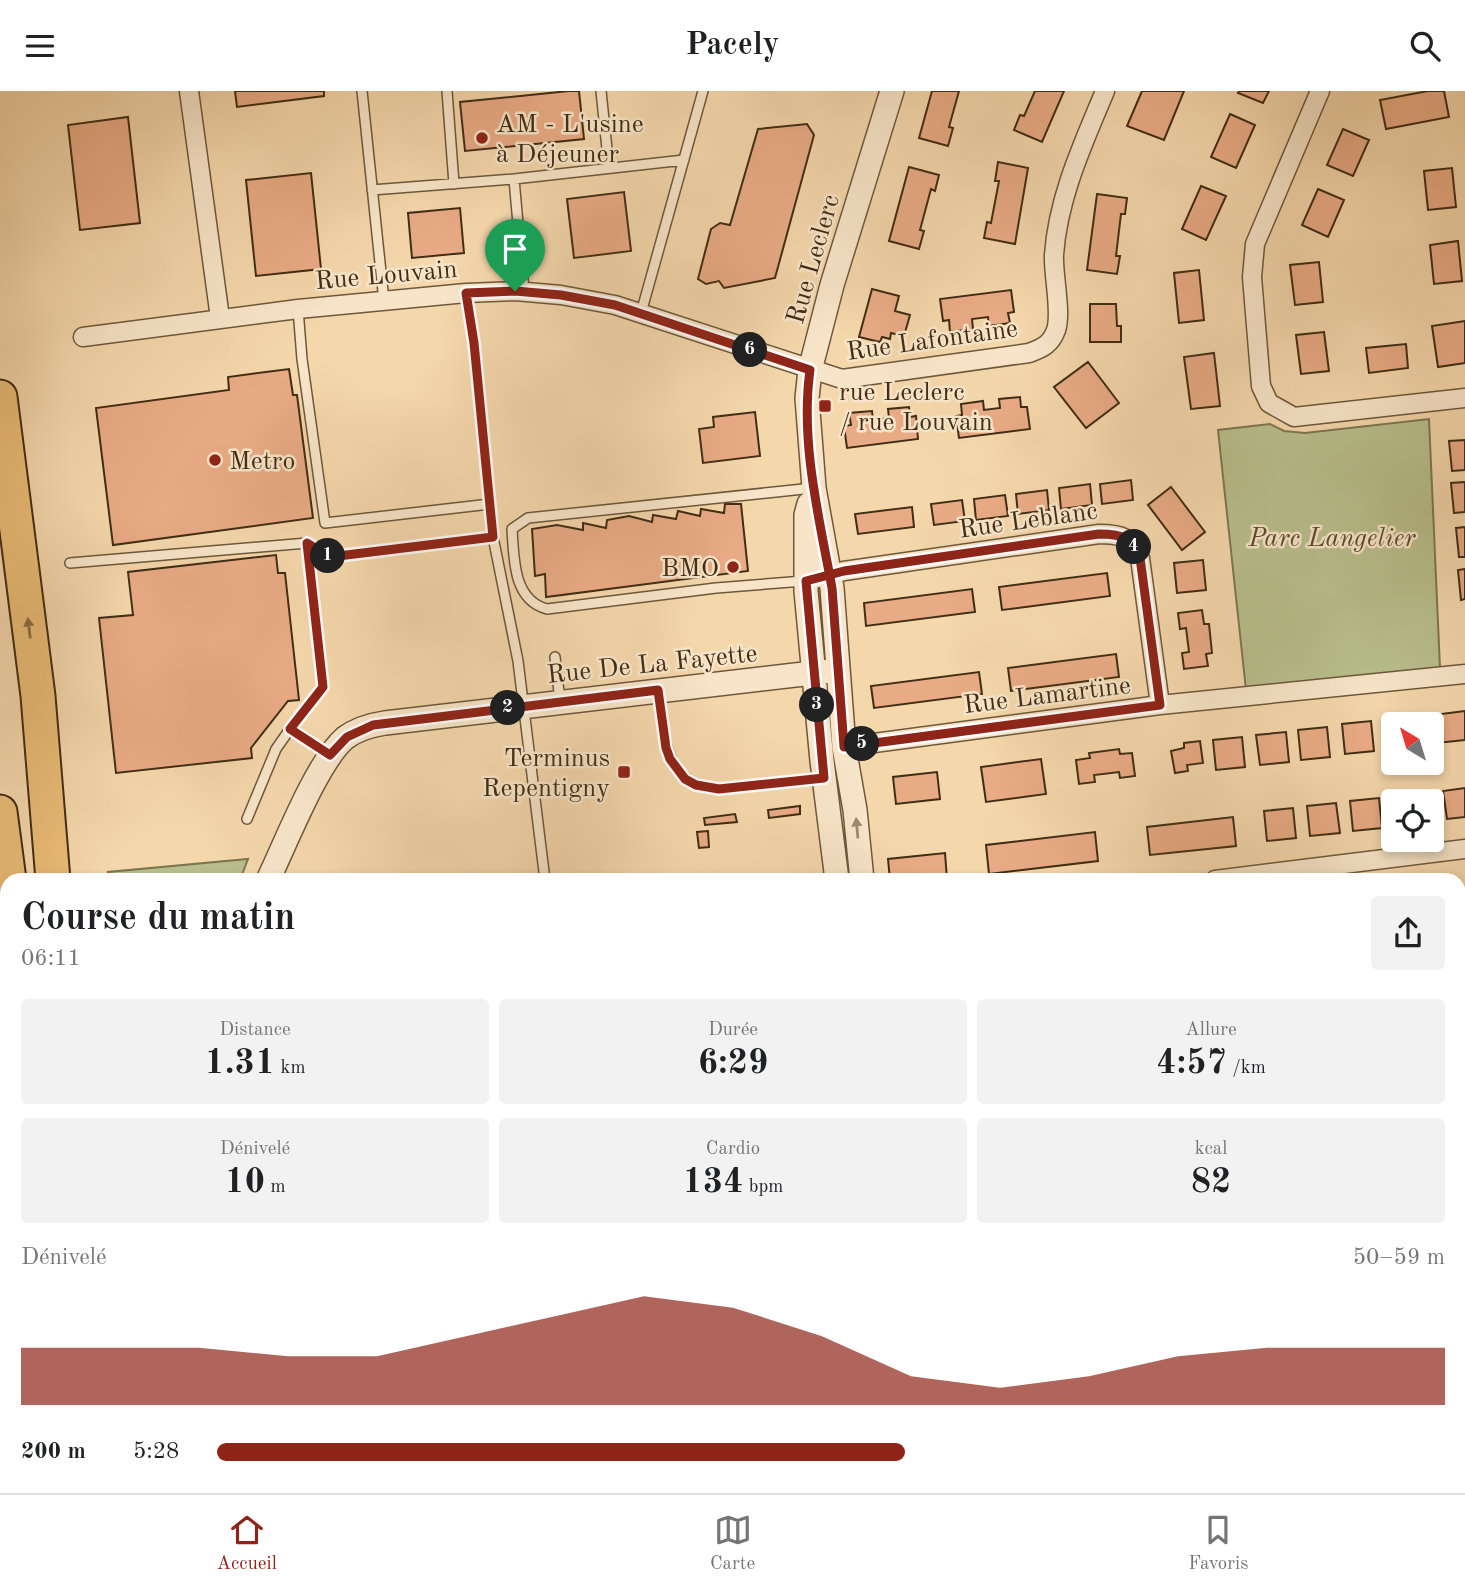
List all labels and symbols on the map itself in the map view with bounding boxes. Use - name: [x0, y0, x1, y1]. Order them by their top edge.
- place label: AM - L'usine à Déjeuner: [496, 112, 644, 168]
- marker: AM - L'usine à Déjeuner: [474, 130, 490, 146]
- street label: Rue Leclerc: [783, 192, 845, 327]
- pin: [485, 219, 545, 291]
- street label: Rue Louvain: [314, 257, 458, 295]
- street label: Rue Lafontaine: [845, 316, 1019, 366]
- pin: 6: [732, 333, 768, 367]
- place label: rue Leclerc / rue Louvain: [839, 380, 993, 436]
- marker: rue Leclerc / rue Louvain: [817, 398, 833, 414]
- place label: Metro: [229, 449, 295, 475]
- marker: Metro: [207, 452, 223, 468]
- street label: Rue Leblanc: [957, 498, 1099, 544]
- park label: Parc Langelier: [1248, 526, 1416, 552]
- pin: 4: [1116, 529, 1152, 565]
- pin: 1: [310, 539, 346, 573]
- place label: BMO: [661, 556, 719, 582]
- marker: BMO: [725, 559, 741, 575]
- one-way arrow: [24, 617, 35, 639]
- street label: Rue De La Fayette: [546, 641, 759, 689]
- street label: Rue Lamartine: [962, 673, 1132, 719]
- pin: 3: [800, 687, 834, 723]
- pin: 2: [490, 691, 526, 725]
- north arrow: [1381, 712, 1444, 775]
- pin: 5: [844, 727, 880, 761]
- place label: Terminus Repentigny: [482, 746, 610, 802]
- marker: Terminus Repentigny: [616, 764, 632, 780]
- one-way arrow: [851, 816, 862, 838]

